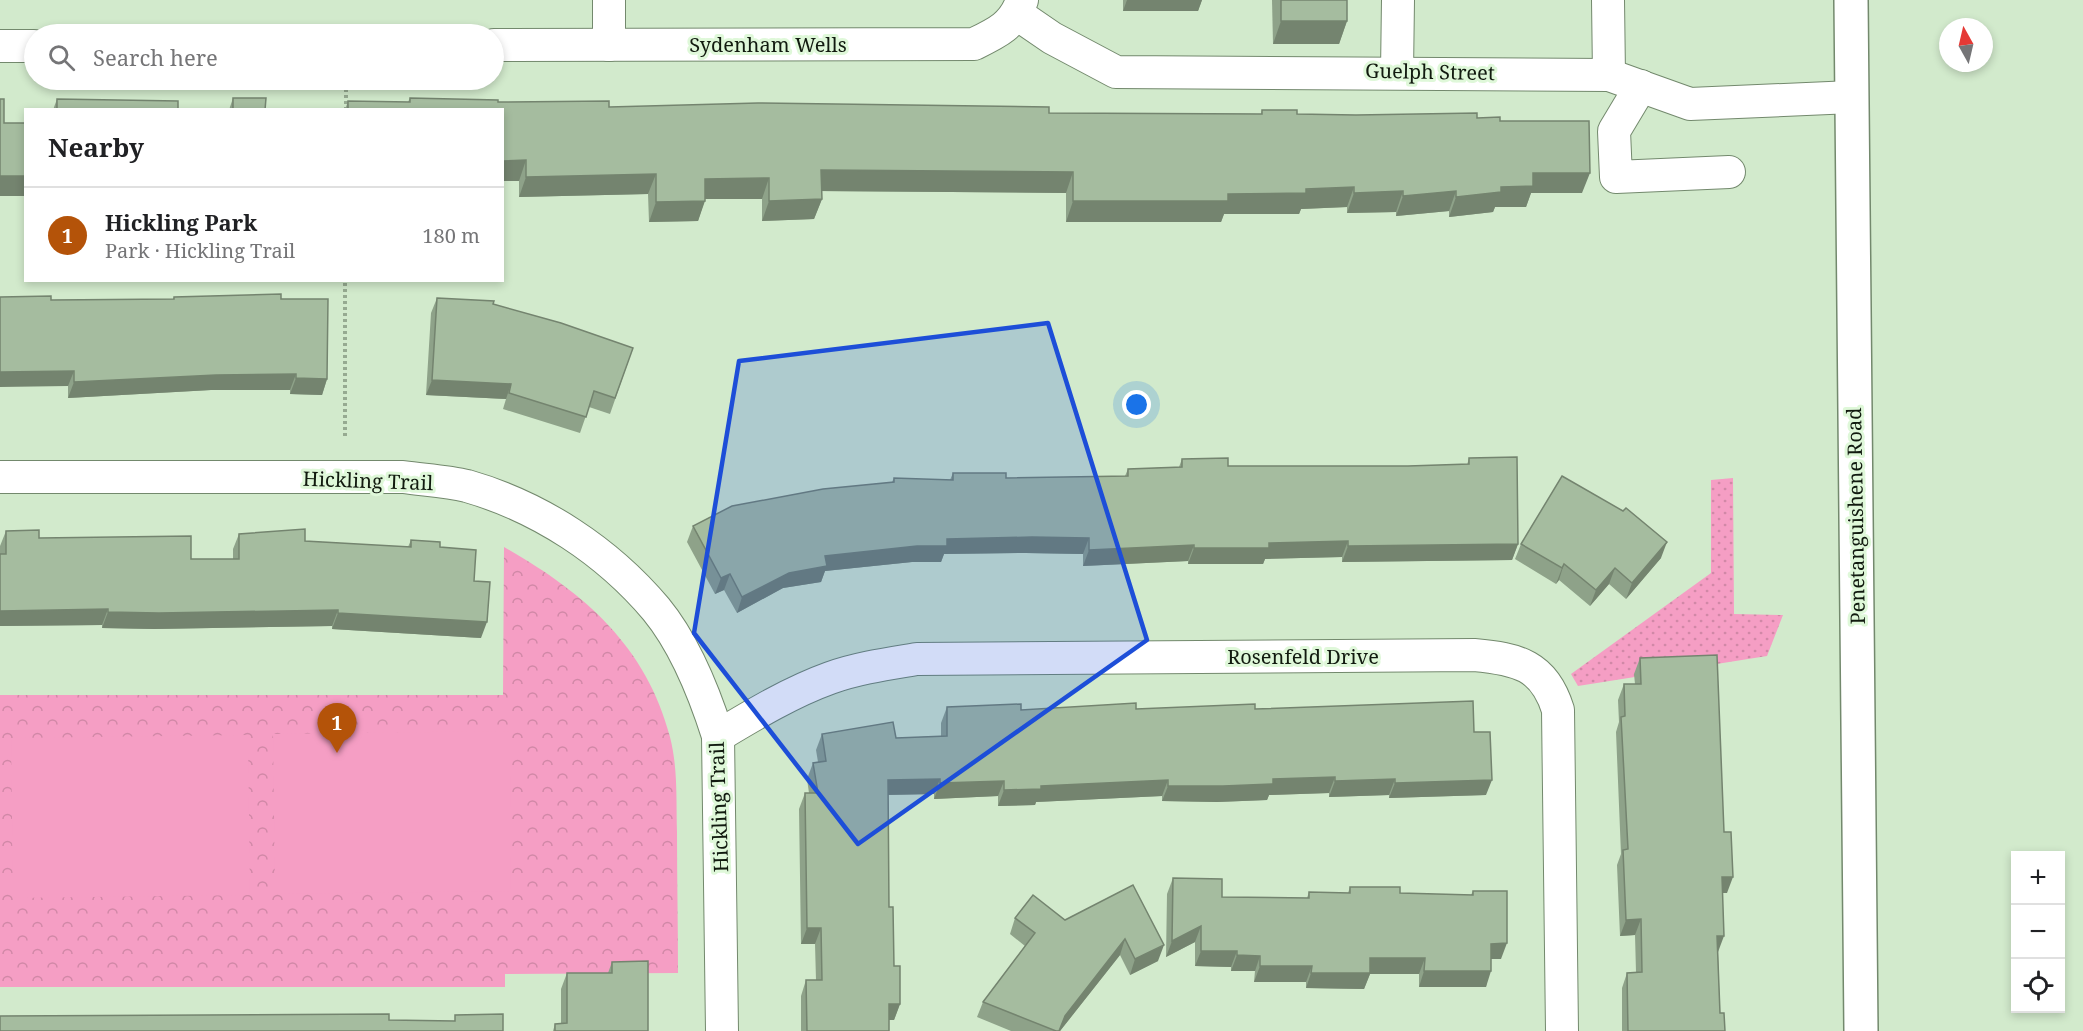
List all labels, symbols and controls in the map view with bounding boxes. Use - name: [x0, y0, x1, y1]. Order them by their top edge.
- north arrow: [1939, 18, 1993, 72]
- search box: [24, 24, 504, 90]
- street label: Sydenham Wells: [689, 31, 847, 58]
- icon: search: [45, 41, 78, 74]
- text: Search here: [93, 42, 218, 72]
- street label: Guelph Street: [1365, 57, 1495, 86]
- text: Nearby: [48, 129, 144, 165]
- text: Hickling Park: [105, 207, 257, 237]
- text: 1: [62, 222, 73, 249]
- text: 180 m: [422, 222, 480, 249]
- text: Park · Hickling Trail: [105, 237, 295, 264]
- your location: [1122, 390, 1151, 419]
- street label: Penetanguishene Road: [1840, 407, 1871, 625]
- street label: Hickling Trail: [302, 465, 434, 496]
- street label: Rosenfeld Drive: [1227, 643, 1379, 670]
- pin: 1: [318, 704, 356, 753]
- street label: Hickling Trail: [703, 741, 734, 873]
- map controls: [2011, 851, 2065, 1013]
- button: +: [2011, 851, 2065, 905]
- button: −: [2011, 905, 2065, 959]
- button: locate: [2011, 959, 2065, 1013]

